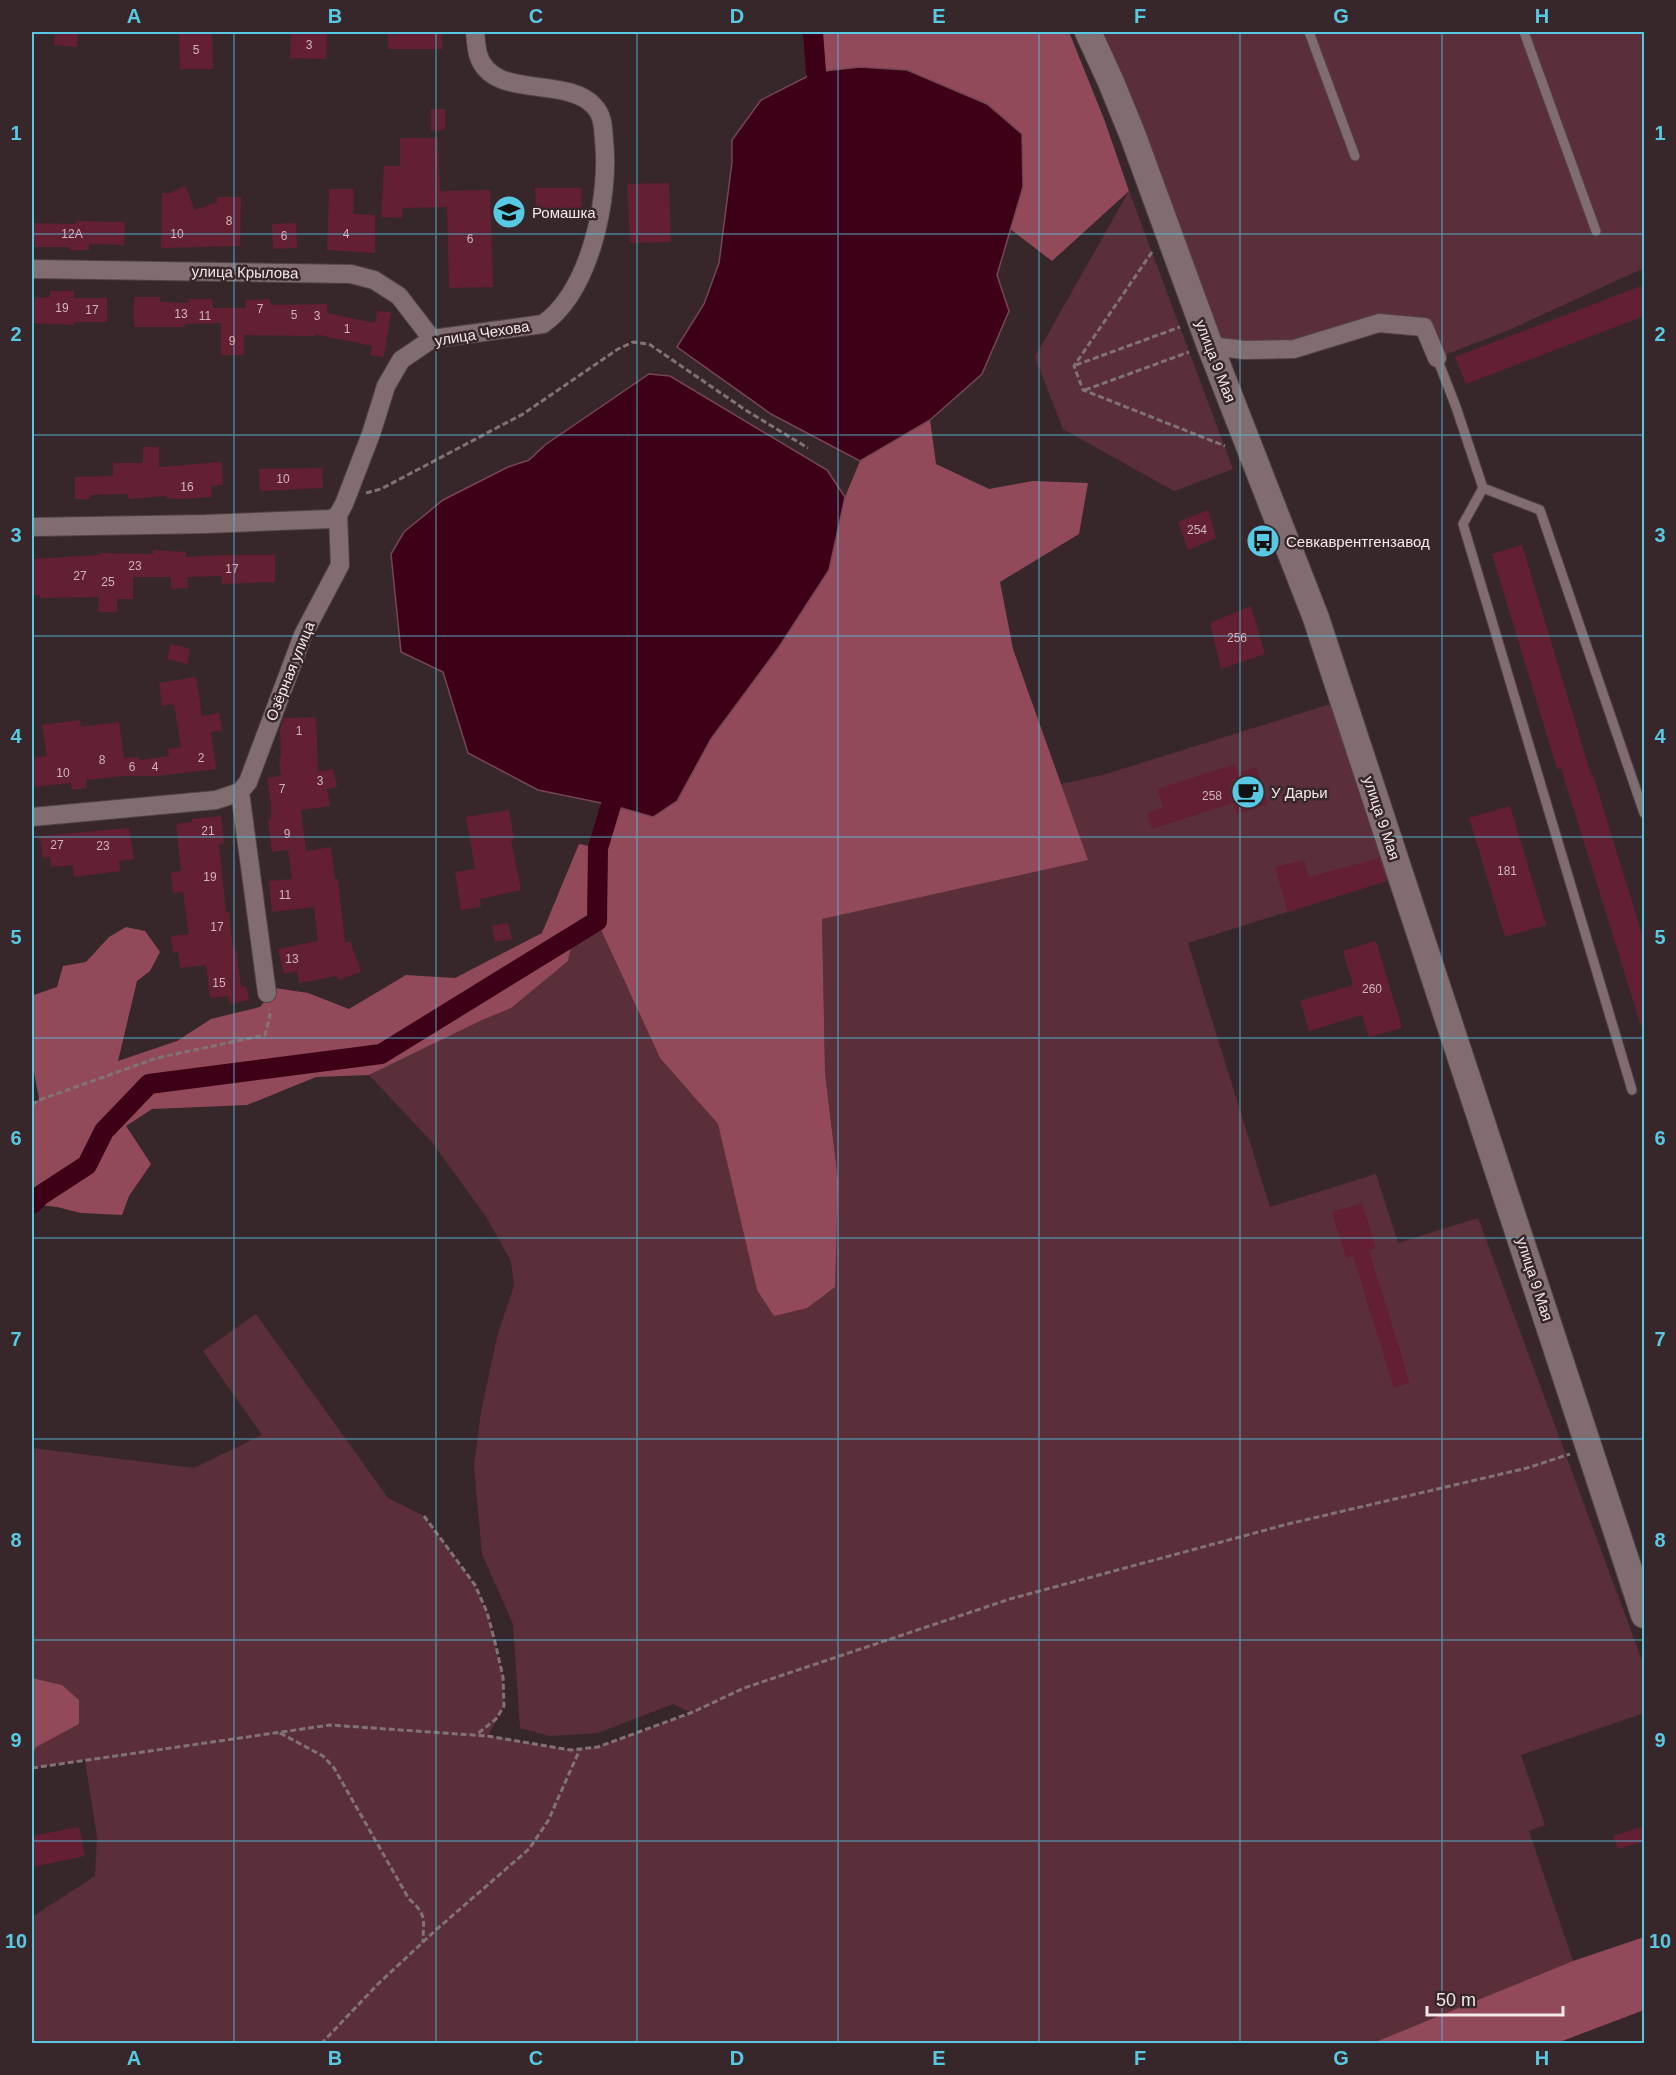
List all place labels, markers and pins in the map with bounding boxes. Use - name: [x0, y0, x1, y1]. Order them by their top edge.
- school or university icon: Ромашка: [491, 194, 527, 230]
- place label: Ромашка: [532, 204, 596, 221]
- bus stop icon: Севкаврентгензавод: [1245, 523, 1281, 559]
- place label: Севкаврентгензавод: [1286, 533, 1430, 550]
- cafe icon: У Дарьи: [1230, 774, 1266, 810]
- place label: У Дарьи: [1271, 784, 1328, 801]

